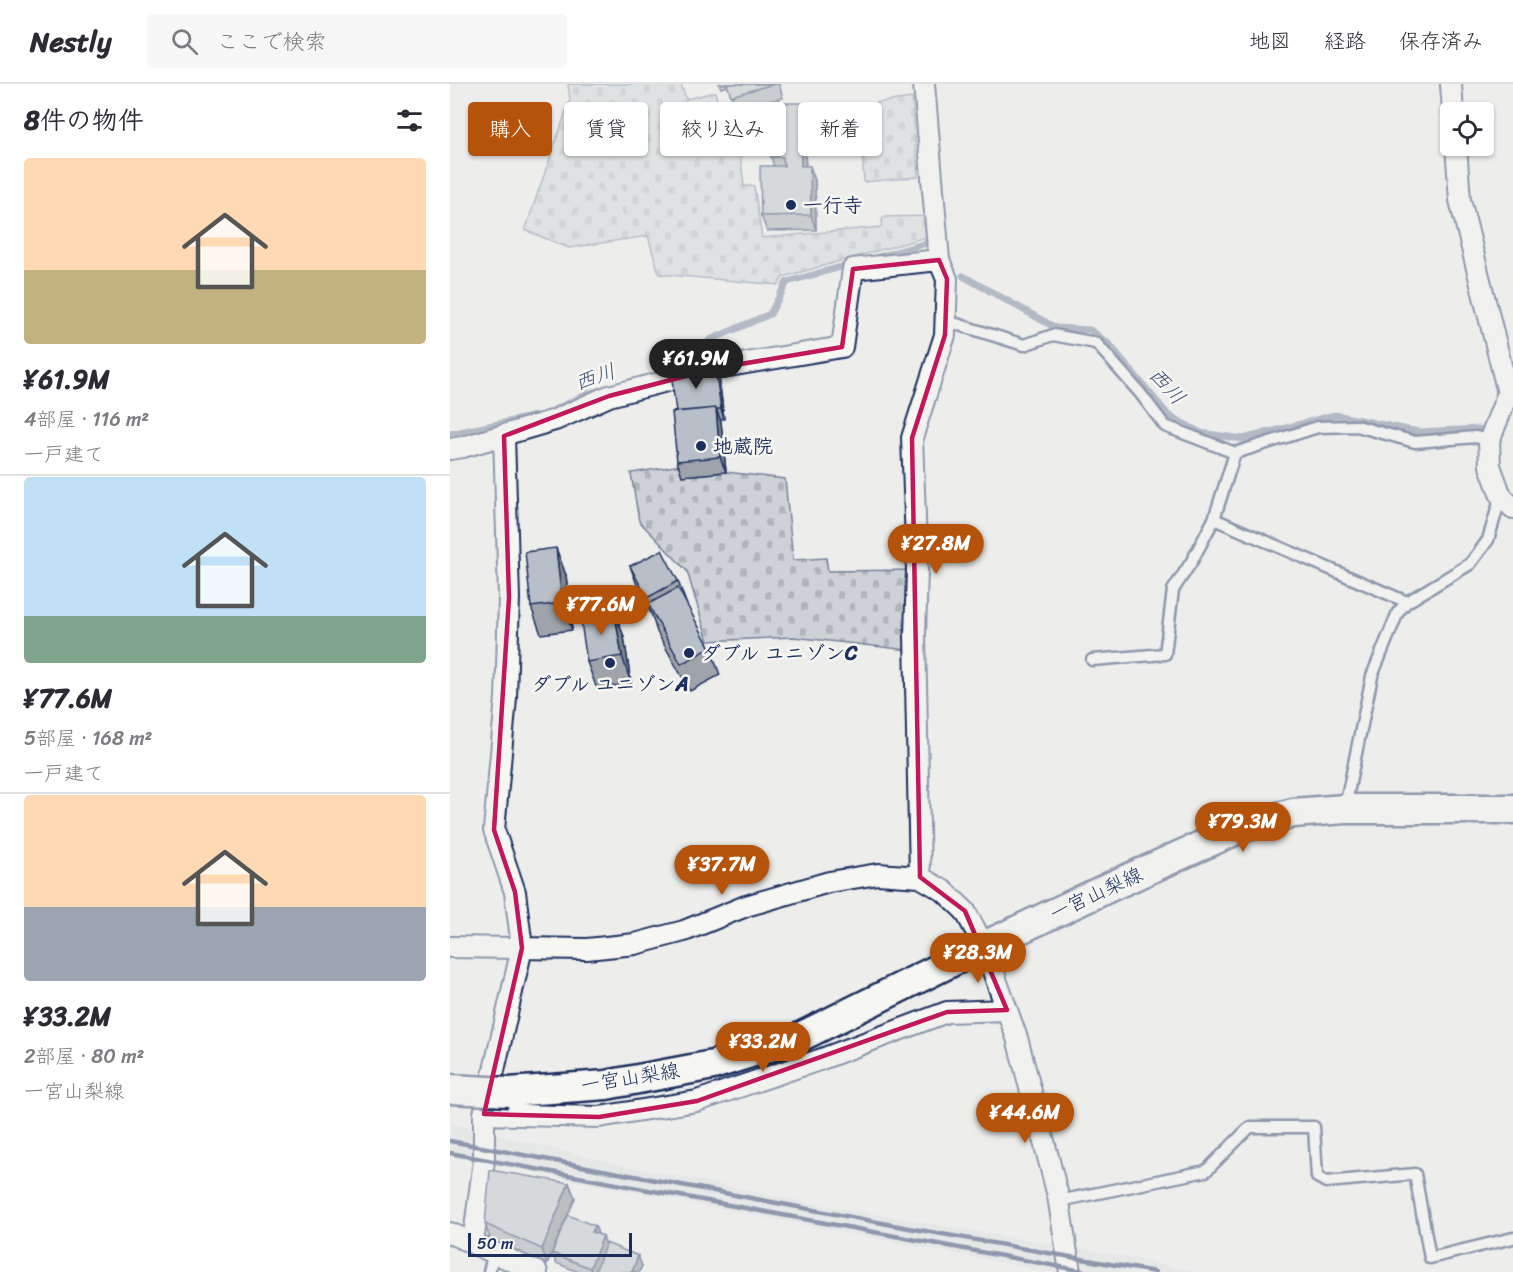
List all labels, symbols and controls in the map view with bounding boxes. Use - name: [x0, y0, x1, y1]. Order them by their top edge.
- search box: [147, 14, 567, 68]
- text: Nestly: [30, 17, 111, 66]
- text: ここで検索: [216, 22, 326, 61]
- text: 地図: [1249, 22, 1291, 60]
- text: 経路: [1324, 22, 1366, 60]
- text: 保存済み: [1399, 22, 1483, 60]
- icon: search: [168, 25, 201, 58]
- text: 8件の物件: [24, 97, 144, 143]
- chip: 購入: [468, 102, 552, 156]
- chip: 賃貸: [564, 102, 648, 156]
- chip: 絞り込み: [660, 102, 786, 156]
- chip: 新着: [798, 102, 882, 156]
- map controls: [1440, 102, 1494, 156]
- button: locate: [1440, 102, 1494, 156]
- icon: filters: [393, 104, 426, 137]
- place label: 一行寺: [803, 188, 863, 223]
- icon: home: [171, 197, 279, 305]
- marker: 一行寺: [784, 198, 798, 212]
- pin: ¥61.9M: [647, 339, 745, 390]
- text: ¥61.9M: [663, 341, 729, 376]
- water label: 西川: [569, 352, 621, 402]
- text: ¥61.9M: [24, 356, 109, 402]
- water label: 西川: [1139, 358, 1195, 414]
- text: 4部屋 · 116 m²: [24, 402, 149, 437]
- place label: 地蔵院: [713, 429, 773, 464]
- text: 一戸建て: [24, 437, 104, 472]
- marker: 地蔵院: [694, 439, 708, 453]
- icon: home: [171, 516, 279, 624]
- pin: ¥27.8M: [887, 524, 985, 575]
- text: ¥27.8M: [902, 526, 970, 561]
- pin: ¥77.6M: [552, 585, 650, 636]
- text: ¥77.6M: [567, 587, 635, 622]
- place label: ダブル ユニゾンC: [701, 636, 858, 671]
- marker: ダブル ユニゾンC: [682, 646, 696, 660]
- marker: ダブル ユニゾンA: [603, 656, 617, 670]
- place label: ダブル ユニゾンA: [531, 667, 689, 702]
- text: ¥77.6M: [24, 675, 112, 721]
- text: 5部屋 · 168 m²: [24, 721, 152, 756]
- text: 一戸建て: [24, 756, 104, 791]
- pin: ¥79.3M: [1194, 802, 1292, 853]
- text: ¥79.3M: [1209, 804, 1277, 839]
- icon: home: [171, 834, 279, 942]
- pin: ¥37.7M: [673, 845, 771, 896]
- text: ¥37.7M: [688, 847, 756, 882]
- street label: 一宮山梨線: [1043, 857, 1149, 931]
- pin: ¥28.3M: [929, 933, 1027, 984]
- text: ¥28.3M: [944, 935, 1012, 970]
- text: ¥33.2M: [24, 993, 111, 1039]
- pin: ¥33.2M: [714, 1022, 812, 1073]
- text: ¥33.2M: [730, 1024, 796, 1059]
- text: 2部屋 · 80 m²: [24, 1039, 144, 1074]
- street label: 一宮山梨線: [578, 1053, 682, 1103]
- text: 一宮山梨線: [24, 1074, 124, 1109]
- pin: ¥44.6M: [976, 1093, 1074, 1144]
- text: ¥44.6M: [990, 1095, 1060, 1130]
- text: 50 m: [477, 1229, 513, 1258]
- scale bar: [468, 1230, 632, 1258]

